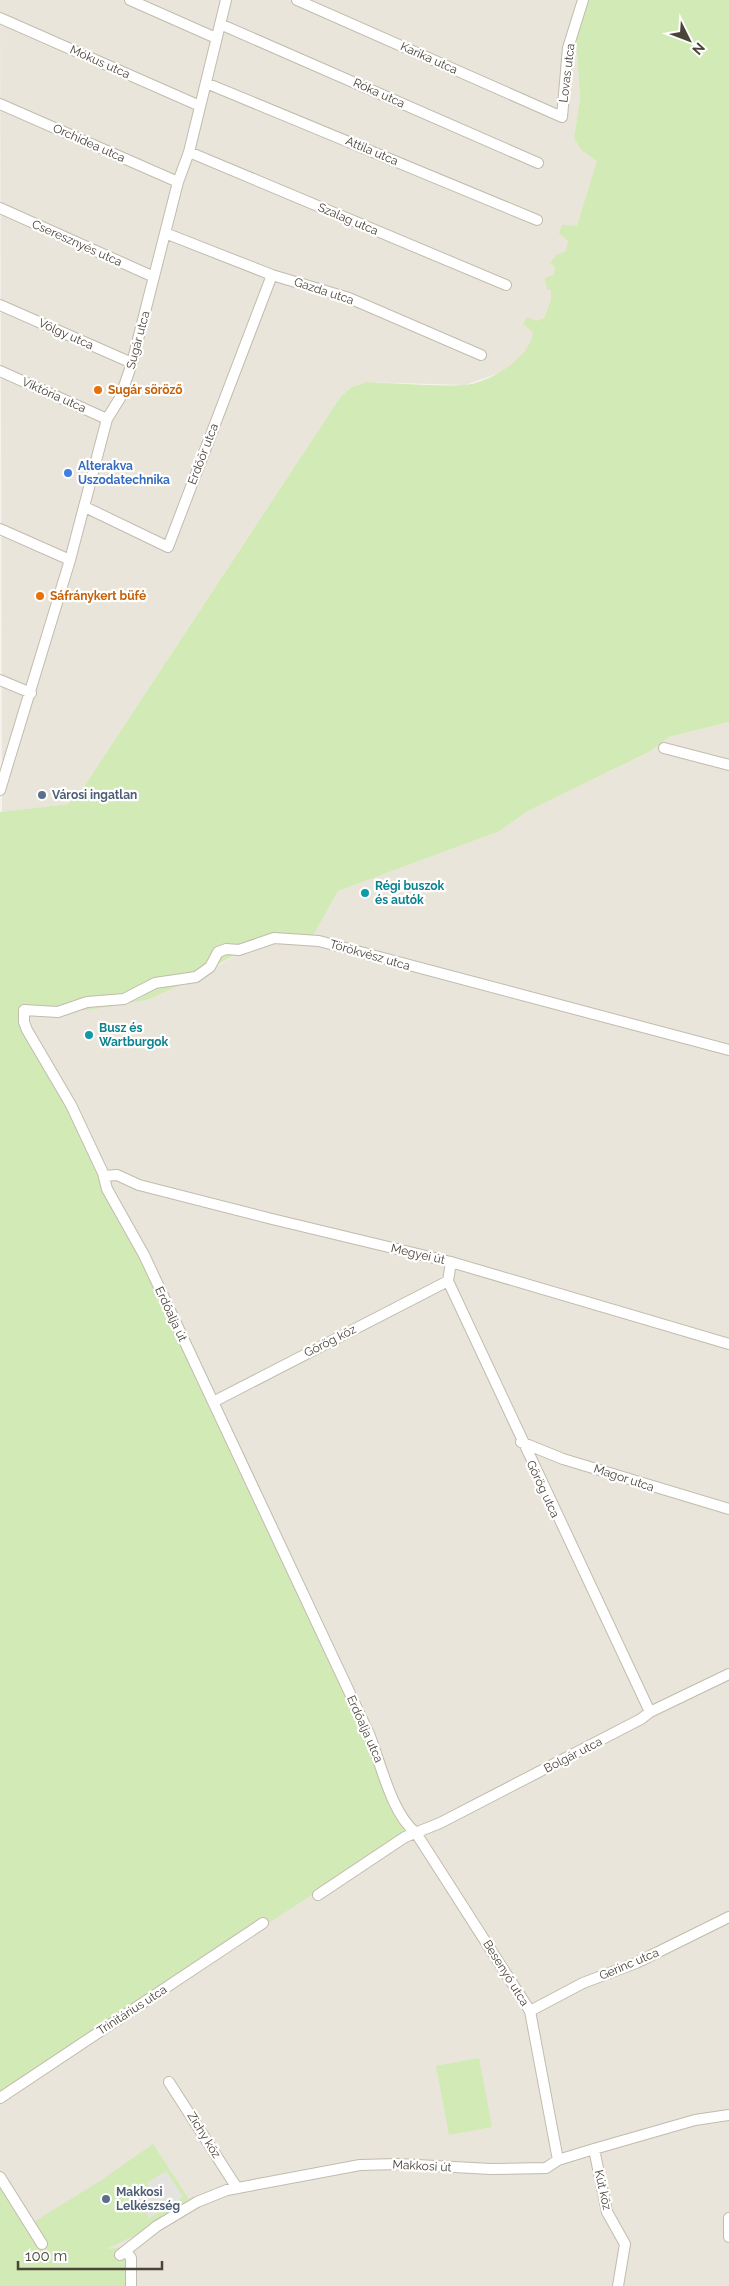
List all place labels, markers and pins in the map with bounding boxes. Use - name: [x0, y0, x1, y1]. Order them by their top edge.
- place label: Sugár söröző: [108, 383, 183, 397]
- marker: Sugár söröző: [92, 384, 104, 396]
- place label: Alterakva Uszodatechnika: [78, 459, 170, 487]
- marker: Alterakva Uszodatechnika: [62, 467, 74, 479]
- place label: Sáfránykert büfé: [50, 589, 146, 603]
- marker: Sáfránykert büfé: [34, 590, 46, 602]
- place label: Városi ingatlan: [52, 788, 137, 802]
- marker: Városi ingatlan: [36, 789, 48, 801]
- place label: Régi buszok és autók: [375, 879, 445, 907]
- marker: Régi buszok és autók: [359, 887, 371, 899]
- place label: Busz és Wartburgok: [99, 1021, 169, 1049]
- marker: Busz és Wartburgok: [83, 1029, 95, 1041]
- place label: Makkosi Lelkészség: [116, 2185, 180, 2213]
- marker: Makkosi Lelkészség: [100, 2193, 112, 2205]

